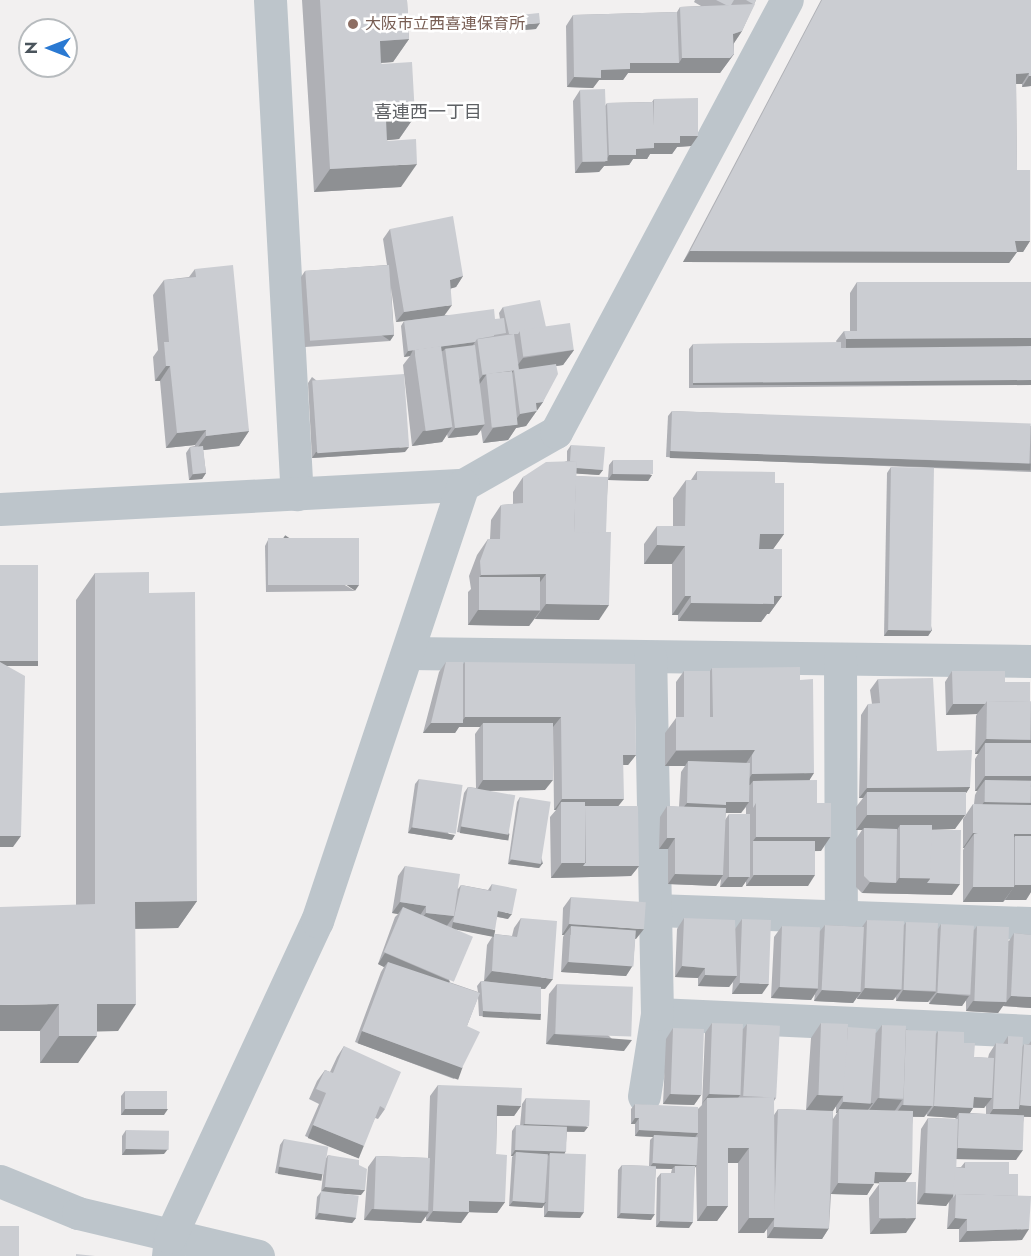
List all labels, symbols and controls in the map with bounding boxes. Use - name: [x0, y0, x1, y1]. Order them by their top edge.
- place label: 大阪市立西喜連保育所: [365, 14, 525, 34]
- marker: 大阪市立西喜連保育所: [346, 17, 360, 31]
- north arrow: [18, 18, 78, 78]
- text: N: [20, 42, 43, 54]
- district label: 喜連西一丁目: [374, 101, 482, 123]

